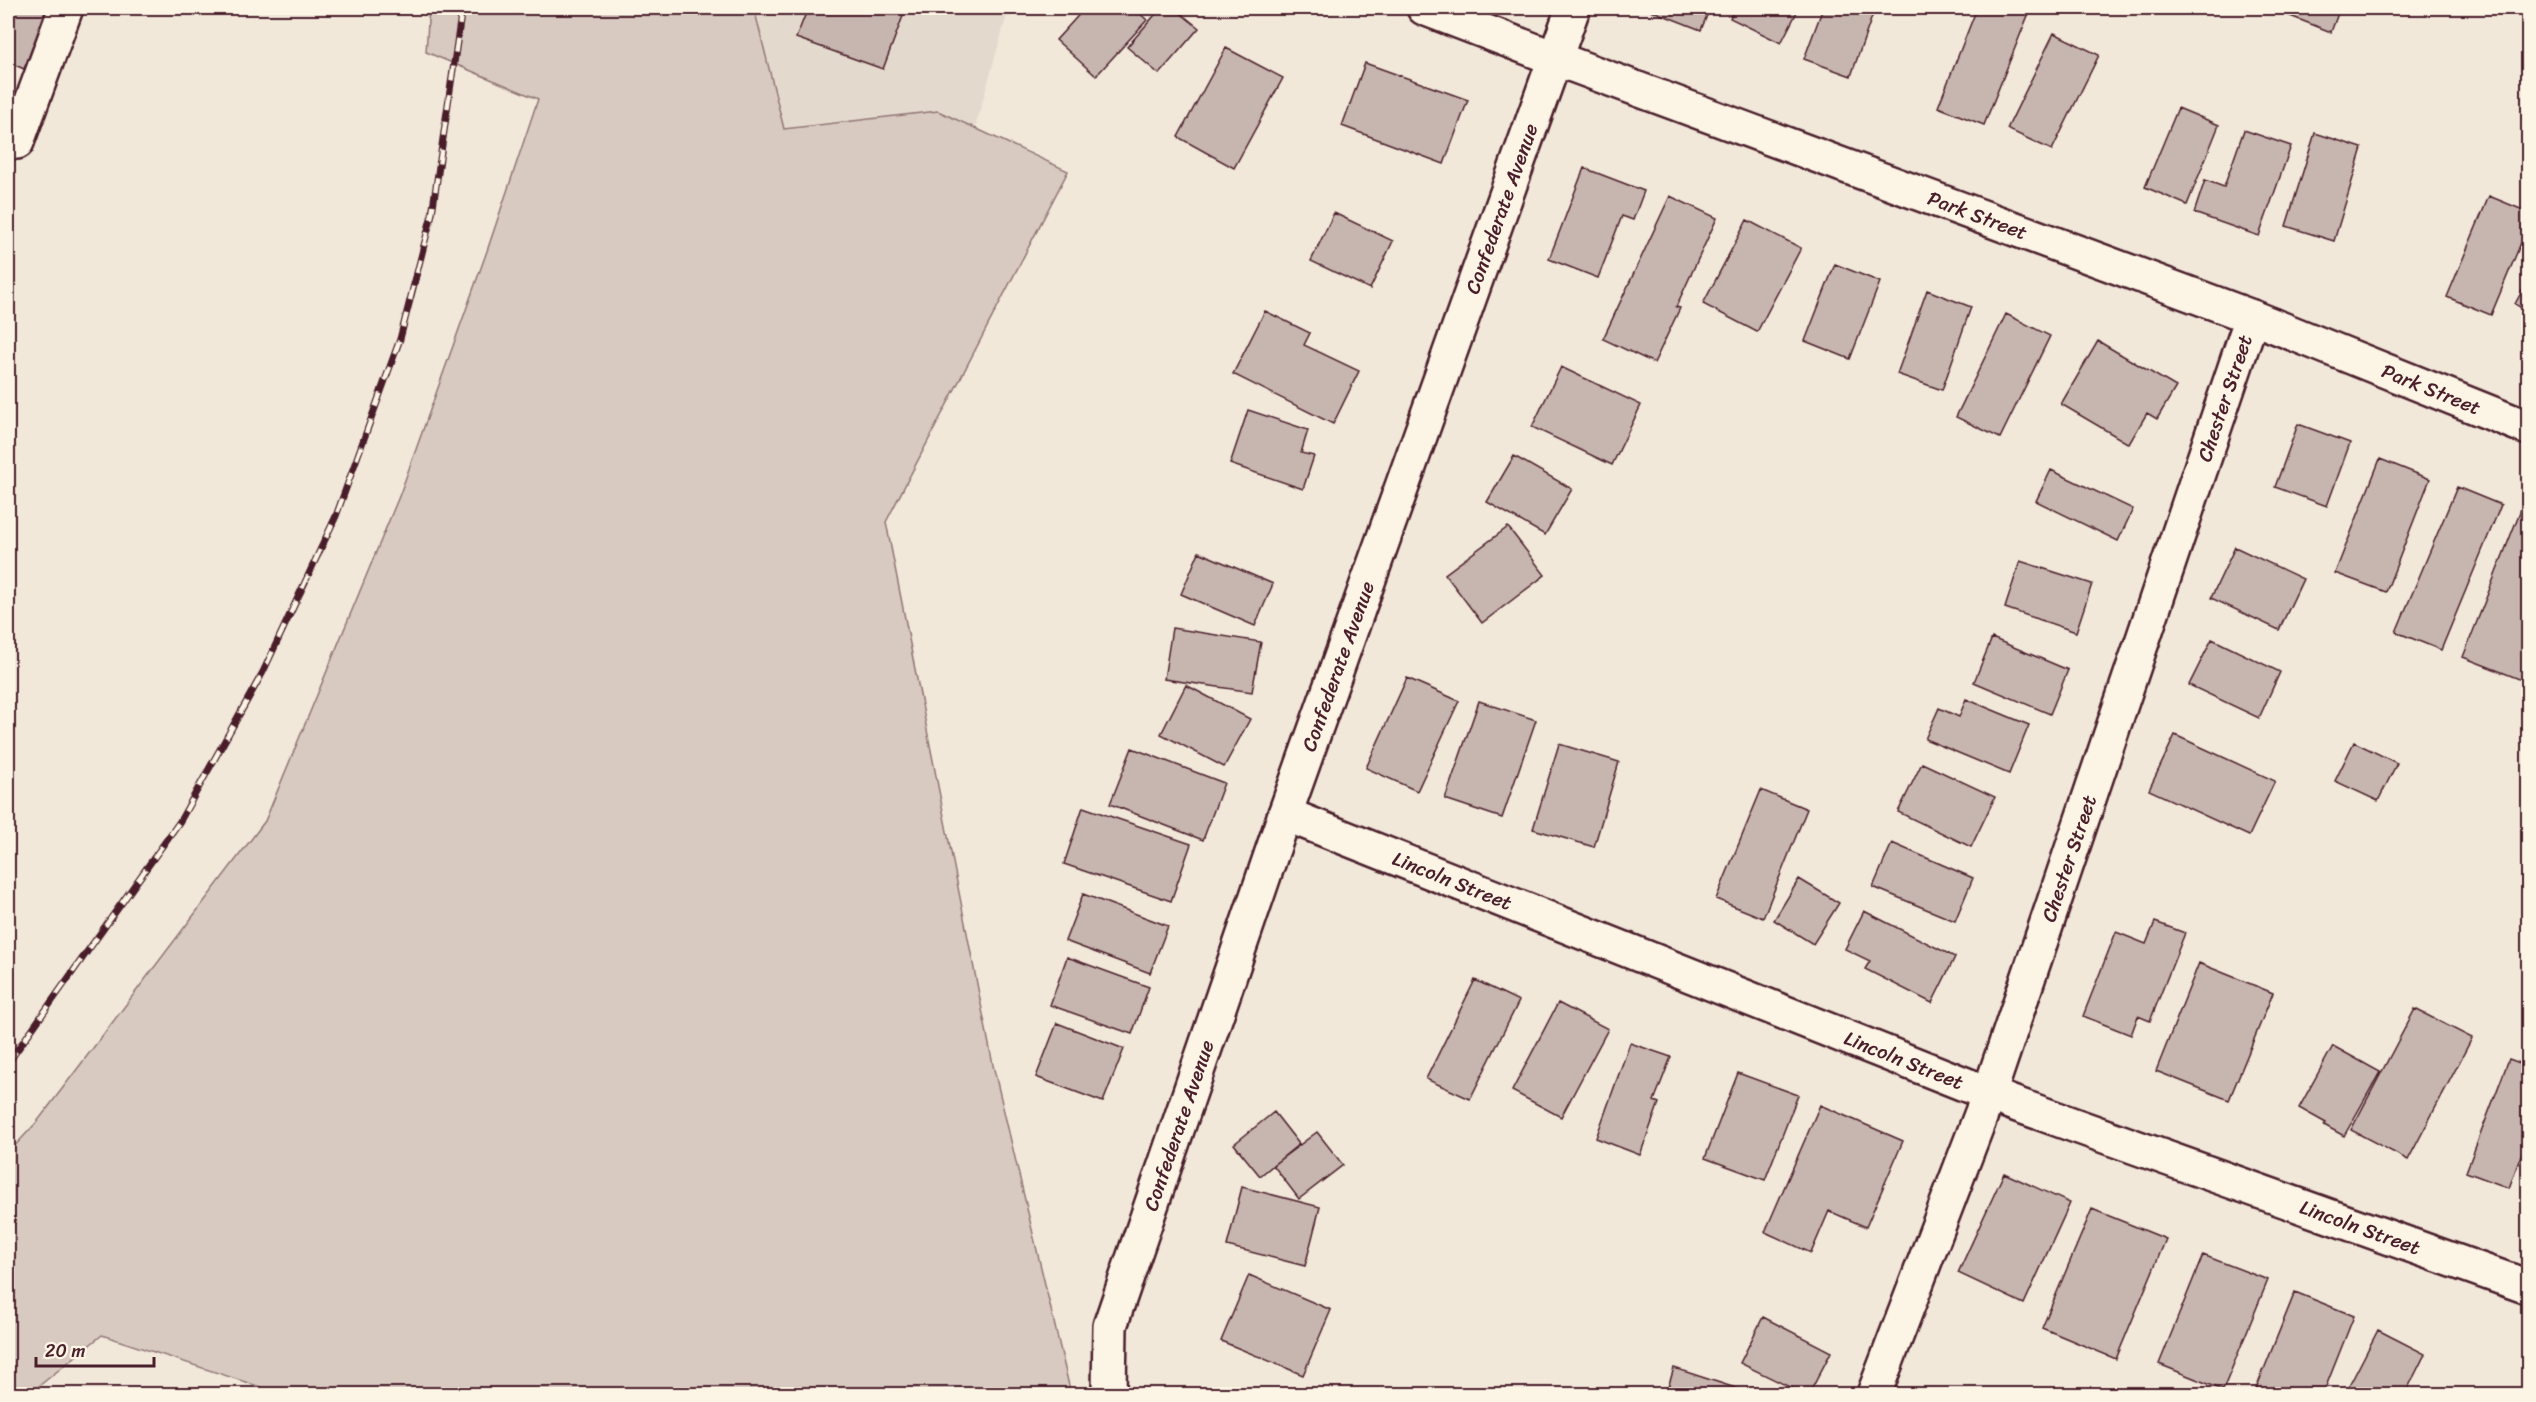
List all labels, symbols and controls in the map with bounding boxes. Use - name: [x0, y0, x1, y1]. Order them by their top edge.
- street label: Confederate Avenue: [1455, 118, 1548, 299]
- street label: Park Street: [1922, 181, 2033, 250]
- street label: Chester Street: [2187, 330, 2262, 466]
- street label: Park Street: [2376, 353, 2486, 425]
- street label: Confederate Avenue: [1291, 576, 1384, 756]
- street label: Chester Street: [2031, 790, 2107, 927]
- street label: Lincoln Street: [1387, 841, 1518, 920]
- street label: Lincoln Street: [1839, 1020, 1969, 1100]
- street label: Confederate Avenue: [1133, 1035, 1224, 1216]
- street label: Lincoln Street: [2295, 1189, 2426, 1265]
- scale bar: [36, 1330, 154, 1368]
- text: 20 m: [45, 1335, 85, 1367]

